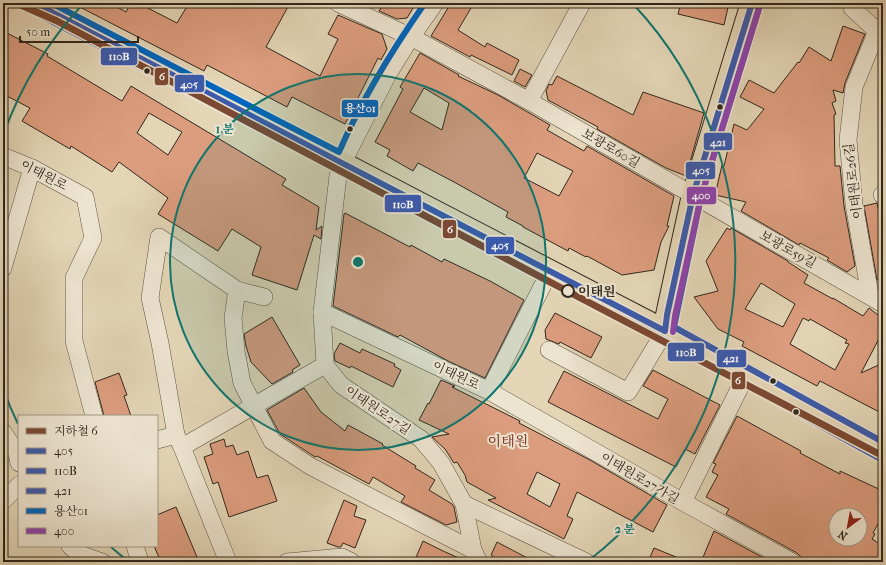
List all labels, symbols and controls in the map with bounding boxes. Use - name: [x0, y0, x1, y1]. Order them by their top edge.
- scale bar: [20, 18, 138, 44]
- text: 50 m: [26, 25, 50, 39]
- line badge: 110B: [100, 47, 138, 66]
- text: 110B: [108, 50, 130, 63]
- unlabelled marker: [142, 66, 152, 76]
- line badge: 6: [154, 67, 169, 86]
- text: 6: [159, 70, 166, 83]
- line badge: 405: [174, 74, 205, 93]
- text: 405: [179, 78, 198, 91]
- line badge: 용산01: [341, 99, 379, 118]
- text: 용산01: [344, 102, 376, 115]
- unlabelled marker: [715, 102, 725, 112]
- text: 1 분: [216, 122, 235, 136]
- unlabelled marker: [345, 124, 355, 134]
- street label: 보광로60길: [579, 125, 643, 171]
- line badge: 421: [703, 132, 733, 151]
- text: 421: [709, 136, 726, 149]
- street label: 이태원로26길: [841, 142, 865, 220]
- street label: 이태원로: [18, 157, 70, 193]
- line badge: 405: [685, 161, 716, 180]
- text: 405: [691, 164, 710, 177]
- line badge: 400: [686, 186, 717, 205]
- text: 400: [691, 189, 710, 202]
- line badge: 110B: [384, 194, 422, 213]
- text: 110B: [392, 198, 414, 211]
- line badge: 6: [442, 219, 457, 239]
- text: 6: [447, 223, 454, 236]
- street label: 보광로59길: [757, 227, 819, 271]
- line badge: 405: [485, 236, 515, 255]
- text: 405: [490, 239, 509, 252]
- centre of rings: [351, 255, 365, 269]
- marker: 이태원: [561, 284, 575, 298]
- place label: 이태원: [578, 284, 616, 299]
- line badge: 110B: [667, 342, 705, 362]
- text: 110B: [675, 346, 697, 359]
- line badge: 421: [716, 349, 747, 368]
- text: 421: [722, 352, 739, 365]
- street label: 이태원로: [430, 358, 482, 393]
- line badge: 6: [731, 371, 746, 390]
- text: 6: [735, 374, 742, 387]
- unlabelled marker: [768, 376, 778, 386]
- street label: 이태원로27길: [342, 383, 414, 437]
- unlabelled marker: [791, 407, 801, 417]
- legend: [18, 415, 158, 547]
- text: 지하철 6: [54, 424, 98, 438]
- district label: 이태원: [488, 433, 528, 450]
- text: 405: [54, 444, 73, 458]
- street label: 이태원로27가길: [598, 449, 682, 507]
- text: 110B: [54, 464, 77, 478]
- text: 421: [54, 484, 72, 498]
- text: 용산01: [54, 504, 88, 518]
- north arrow: [828, 507, 868, 547]
- text: 2 분: [615, 522, 636, 536]
- text: 400: [54, 524, 74, 538]
- text: N: [835, 527, 850, 543]

